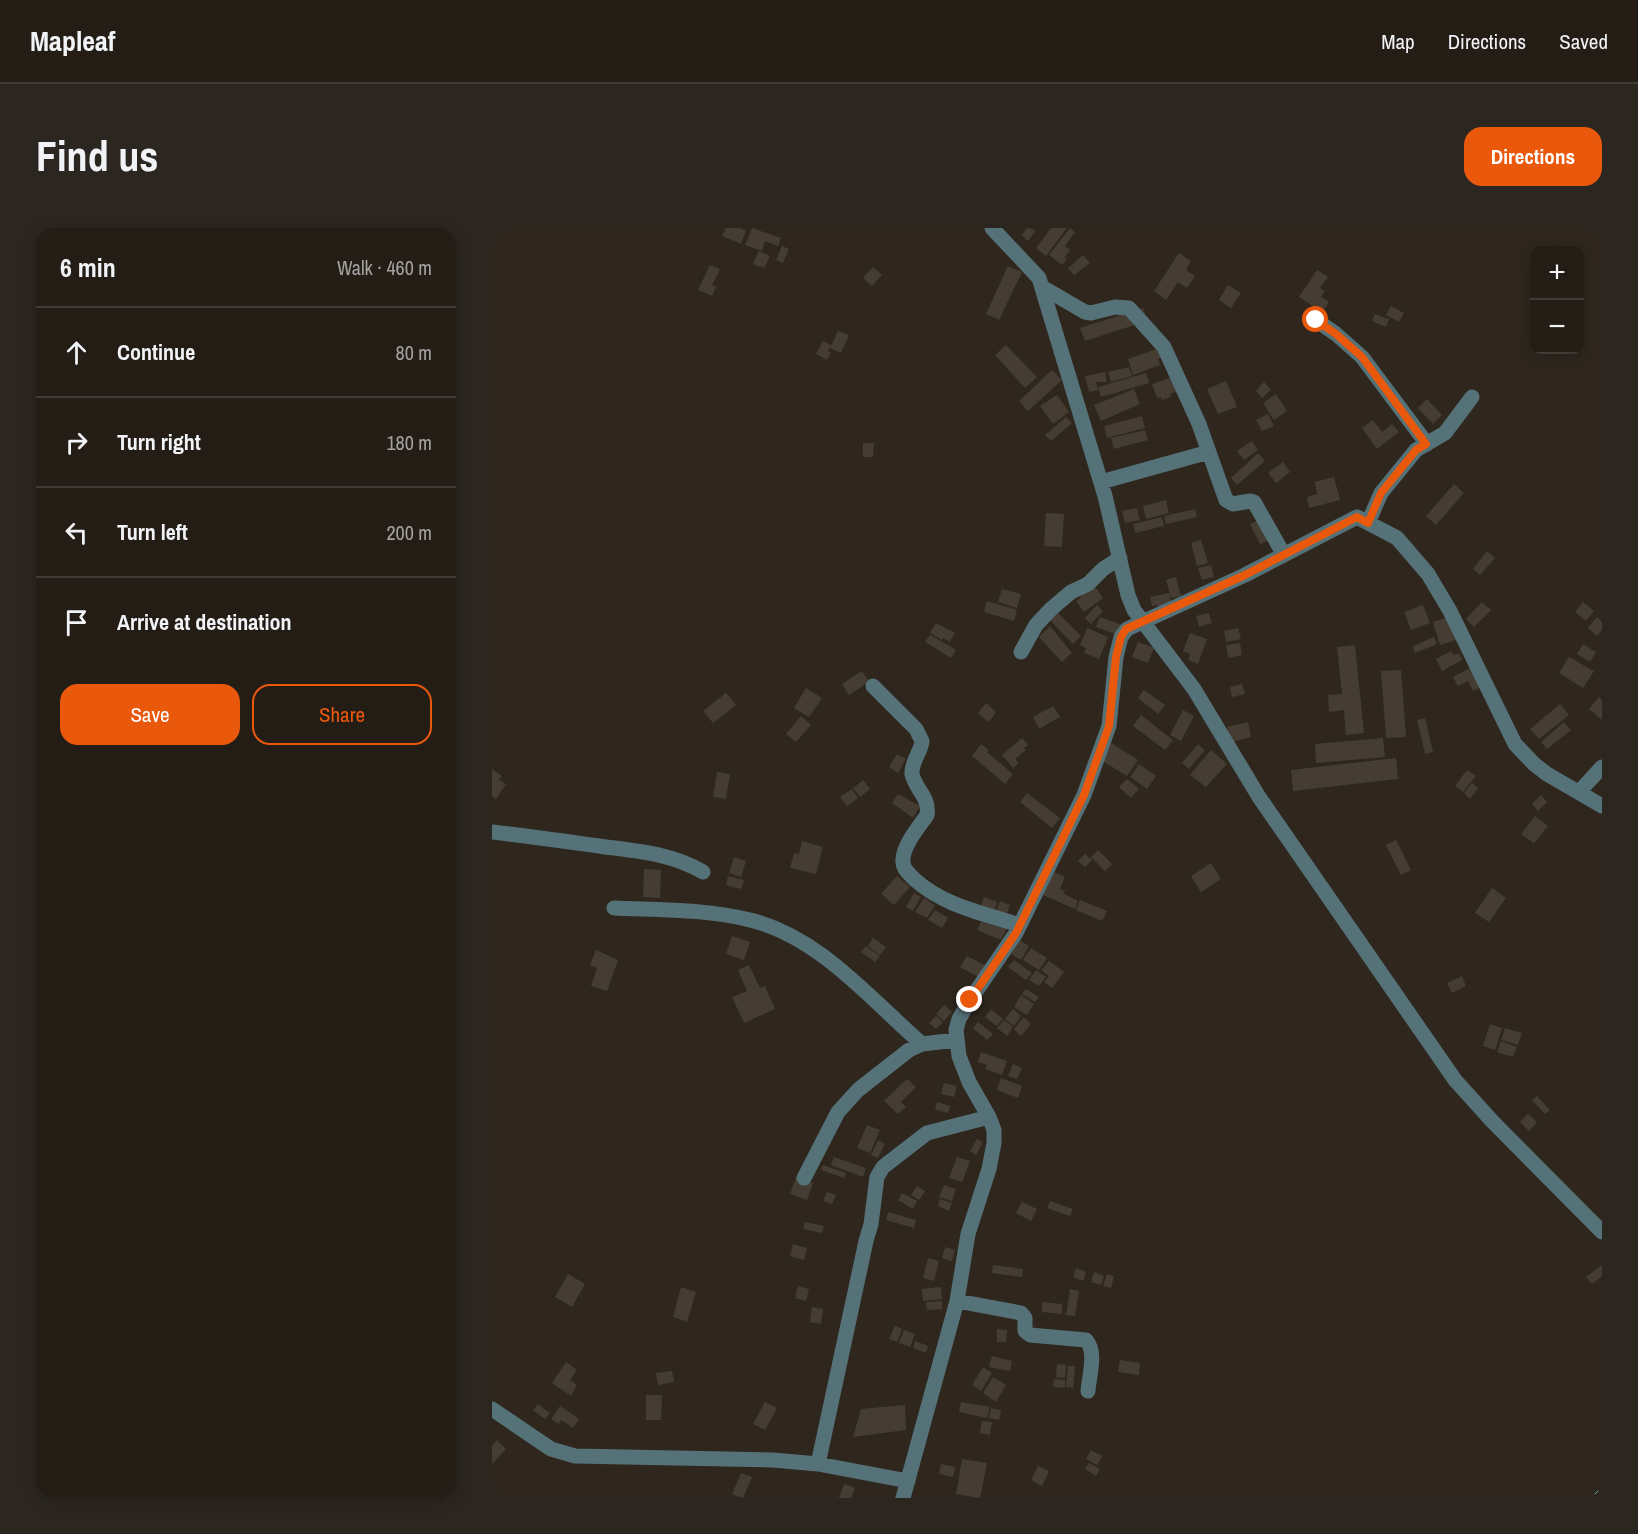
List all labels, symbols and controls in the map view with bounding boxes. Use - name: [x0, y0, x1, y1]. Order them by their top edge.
- text: Mapleaf: [30, 22, 115, 60]
- text: Map: [1381, 27, 1415, 56]
- text: Directions: [1448, 27, 1526, 56]
- text: Saved: [1559, 27, 1608, 56]
- button: Directions: [1464, 127, 1602, 186]
- text: Find us: [36, 128, 158, 184]
- map controls: [1530, 246, 1584, 354]
- button: +: [1530, 246, 1584, 300]
- text: 6 min: [60, 250, 116, 285]
- text: Walk · 460 m: [337, 254, 432, 281]
- button: −: [1530, 300, 1584, 354]
- route start: [1302, 306, 1328, 332]
- icon: ahead: [60, 336, 93, 369]
- text: Continue: [117, 337, 195, 367]
- text: 80 m: [396, 339, 432, 366]
- icon: right: [60, 426, 93, 459]
- text: Turn right: [117, 427, 201, 457]
- text: 180 m: [386, 429, 432, 456]
- icon: left: [60, 516, 93, 549]
- text: Turn left: [117, 517, 188, 547]
- text: 200 m: [386, 519, 432, 546]
- icon: arrive: [60, 606, 93, 639]
- text: Arrive at destination: [117, 607, 291, 637]
- button: Save: [60, 684, 240, 745]
- button: Share: [252, 684, 432, 745]
- route end: [956, 986, 982, 1012]

